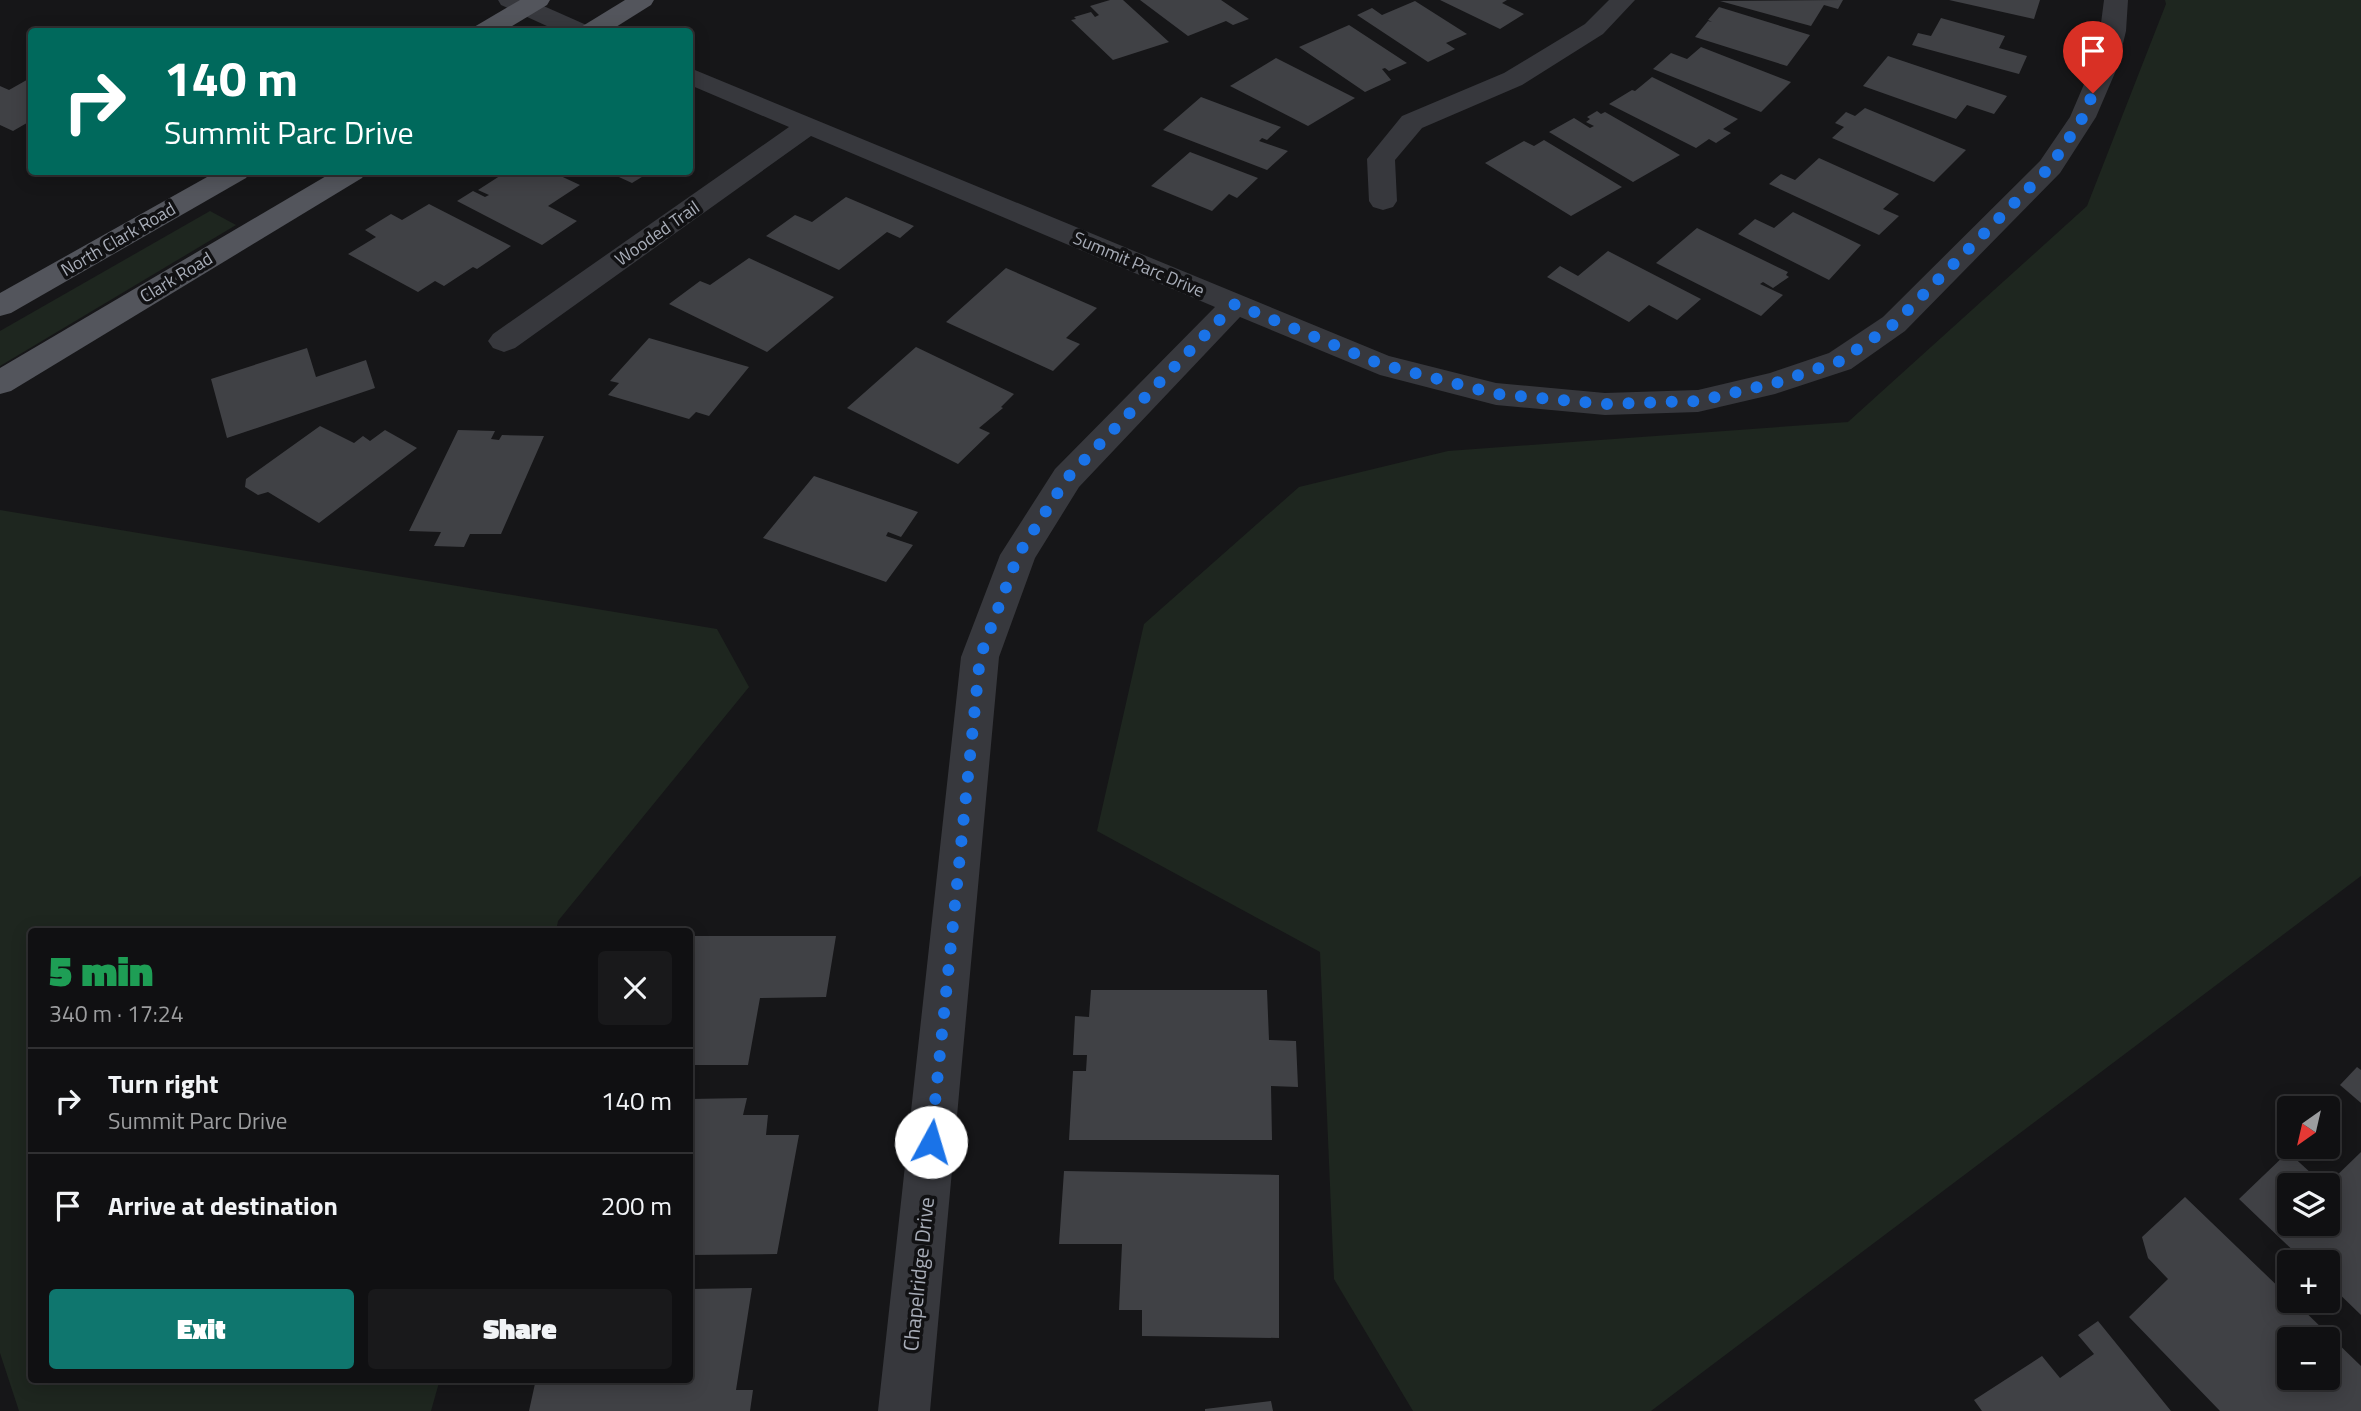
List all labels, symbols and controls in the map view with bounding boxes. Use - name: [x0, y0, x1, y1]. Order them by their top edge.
- pin: [2063, 21, 2123, 93]
- icon: arrive: [2074, 32, 2112, 70]
- text: 140 m: [164, 40, 298, 115]
- icon: right: [49, 56, 140, 147]
- text: Summit Parc Drive: [164, 108, 414, 156]
- street label: Wooded Trail: [609, 194, 705, 272]
- street label: North Clark Road: [57, 198, 179, 280]
- street label: Summit Parc Drive: [1069, 224, 1209, 304]
- street label: Clark Road: [136, 247, 216, 307]
- text: 5 min: [49, 938, 153, 1002]
- button: close: [598, 951, 672, 1025]
- text: 340 m · 17:24: [49, 996, 184, 1031]
- text: Turn right: [108, 1064, 219, 1103]
- text: 140 m: [601, 1081, 672, 1120]
- icon: right: [49, 1082, 87, 1120]
- north arrow: [2277, 1096, 2340, 1158]
- map controls: [2277, 1096, 2340, 1390]
- text: Summit Parc Drive: [108, 1103, 287, 1138]
- position arrow: [894, 1105, 968, 1179]
- button: layers: [2277, 1173, 2340, 1236]
- text: Arrive at destination: [108, 1186, 338, 1225]
- text: 200 m: [601, 1186, 672, 1225]
- icon: arrive: [49, 1187, 87, 1225]
- street label: Chapelridge Drive: [894, 1195, 942, 1353]
- button: +: [2277, 1250, 2340, 1313]
- button: Exit: [49, 1289, 354, 1369]
- button: Share: [368, 1289, 672, 1369]
- button: −: [2277, 1327, 2340, 1390]

